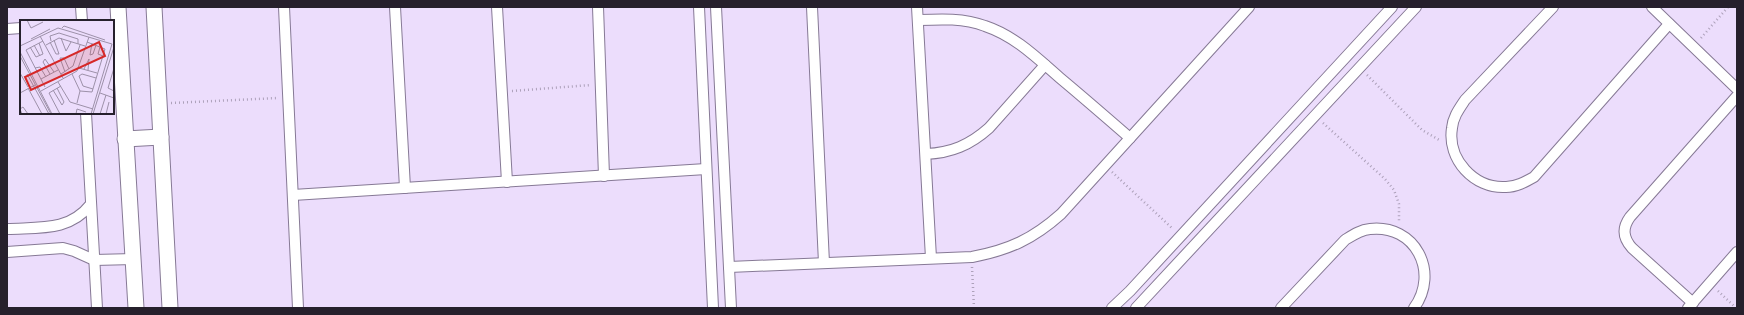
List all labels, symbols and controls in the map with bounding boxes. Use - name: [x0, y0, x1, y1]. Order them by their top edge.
- inset map: [20, 20, 114, 114]

